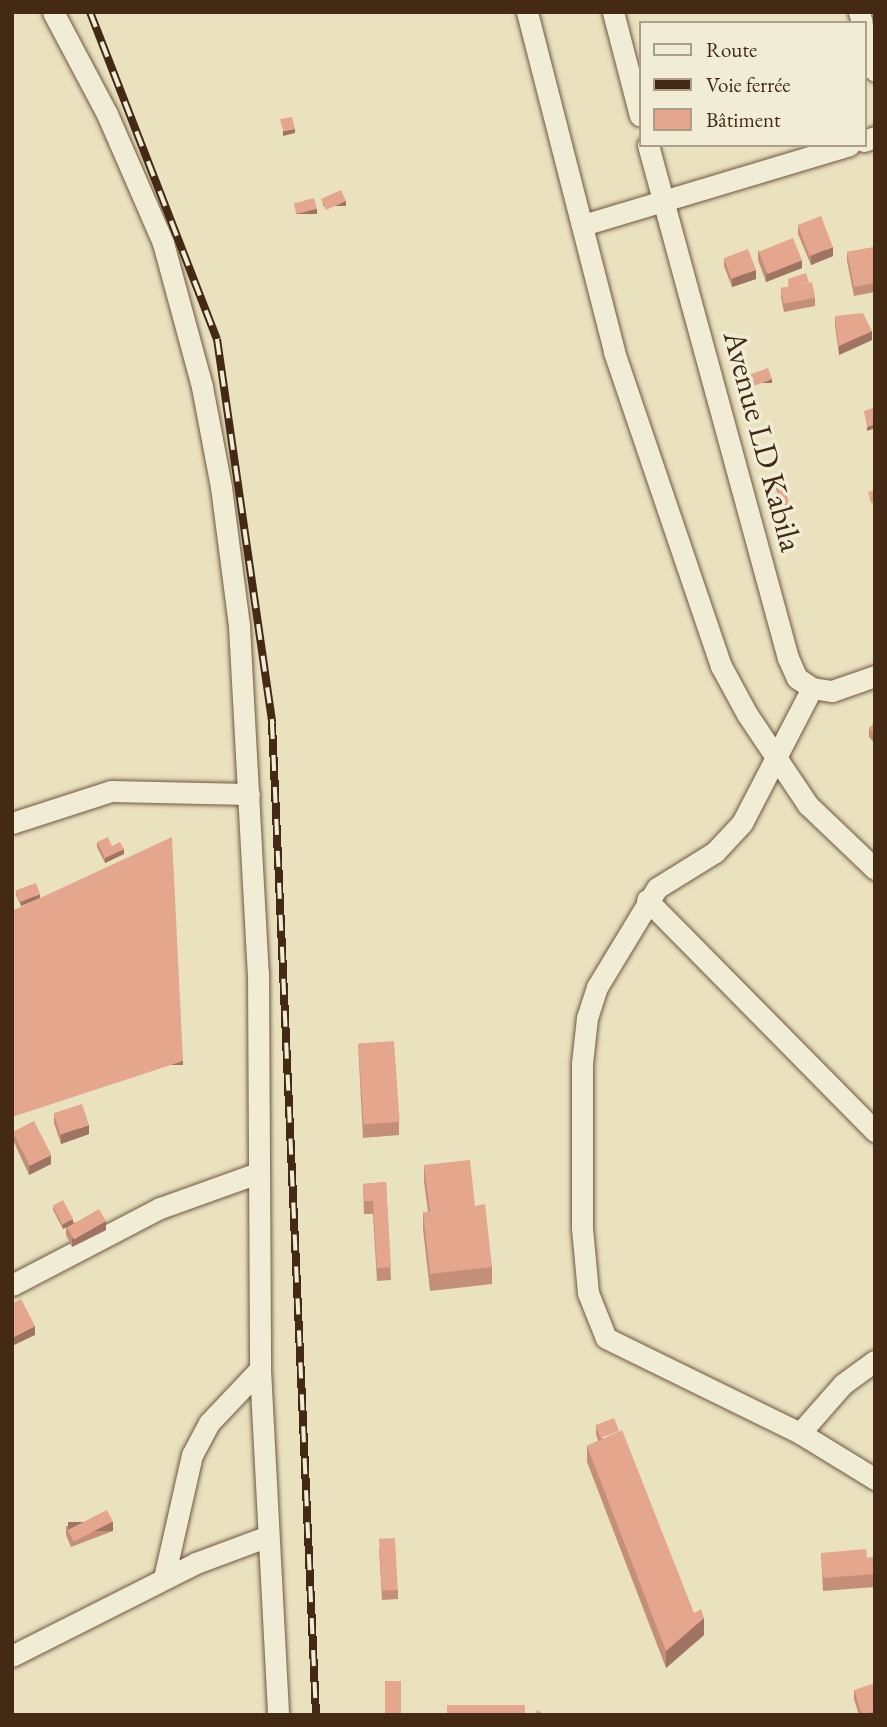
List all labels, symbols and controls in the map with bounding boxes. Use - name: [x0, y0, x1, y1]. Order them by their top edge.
- legend: [638, 21, 866, 147]
- text: Route: [706, 36, 757, 63]
- text: Voie ferrée: [706, 71, 790, 98]
- text: Bâtiment: [706, 106, 781, 133]
- street label: Avenue LD Kabila: [715, 327, 811, 555]

